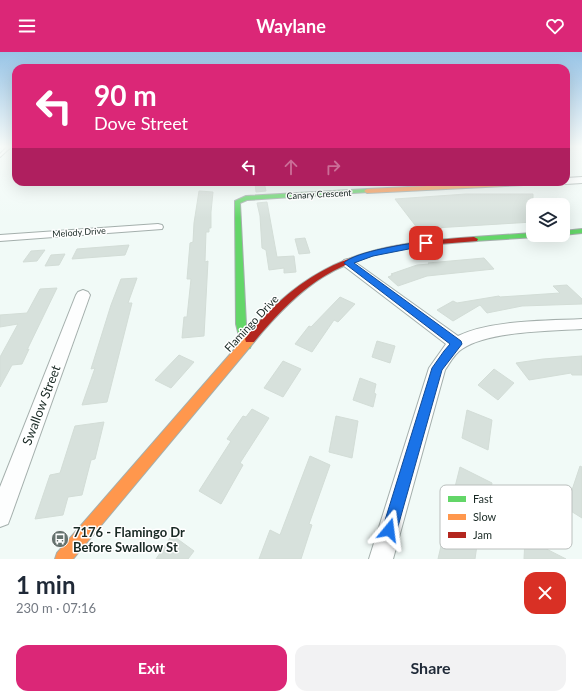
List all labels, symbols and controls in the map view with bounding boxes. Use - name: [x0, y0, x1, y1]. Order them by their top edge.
- icon: menu: [16, 15, 38, 37]
- text: Waylane: [256, 15, 326, 37]
- icon: heart: [544, 15, 566, 37]
- text: 90 m: [94, 78, 157, 112]
- icon: left: [28, 80, 80, 132]
- text: Dove Street: [94, 112, 188, 134]
- icon: left: [238, 156, 260, 178]
- icon: ahead: [280, 156, 302, 178]
- icon: right: [322, 156, 344, 178]
- street label: Canary Crescent: [286, 187, 352, 201]
- map controls: [526, 198, 570, 242]
- button: layers: [526, 198, 570, 242]
- street label: Melody Drive: [52, 225, 106, 239]
- pin: [409, 226, 443, 260]
- icon: arrive: [415, 232, 437, 254]
- street label: Flamingo Drive: [221, 292, 281, 354]
- street label: Swallow Street: [18, 362, 64, 447]
- legend: [440, 485, 572, 549]
- text: Fast: [473, 492, 493, 505]
- position arrow: [368, 509, 410, 551]
- text: Slow: [473, 510, 497, 523]
- place label: 7176 - Flamingo Dr Before Swallow St: [73, 524, 185, 555]
- text: Jam: [473, 528, 492, 541]
- bus stop icon: 7176 - Flamingo Dr Before Swallow St: [50, 529, 70, 549]
- text: 1 min: [16, 570, 76, 599]
- button: close: [524, 572, 566, 614]
- text: 230 m · 07:16: [16, 600, 96, 616]
- button: Exit: [16, 645, 287, 691]
- button: Share: [295, 645, 566, 691]

